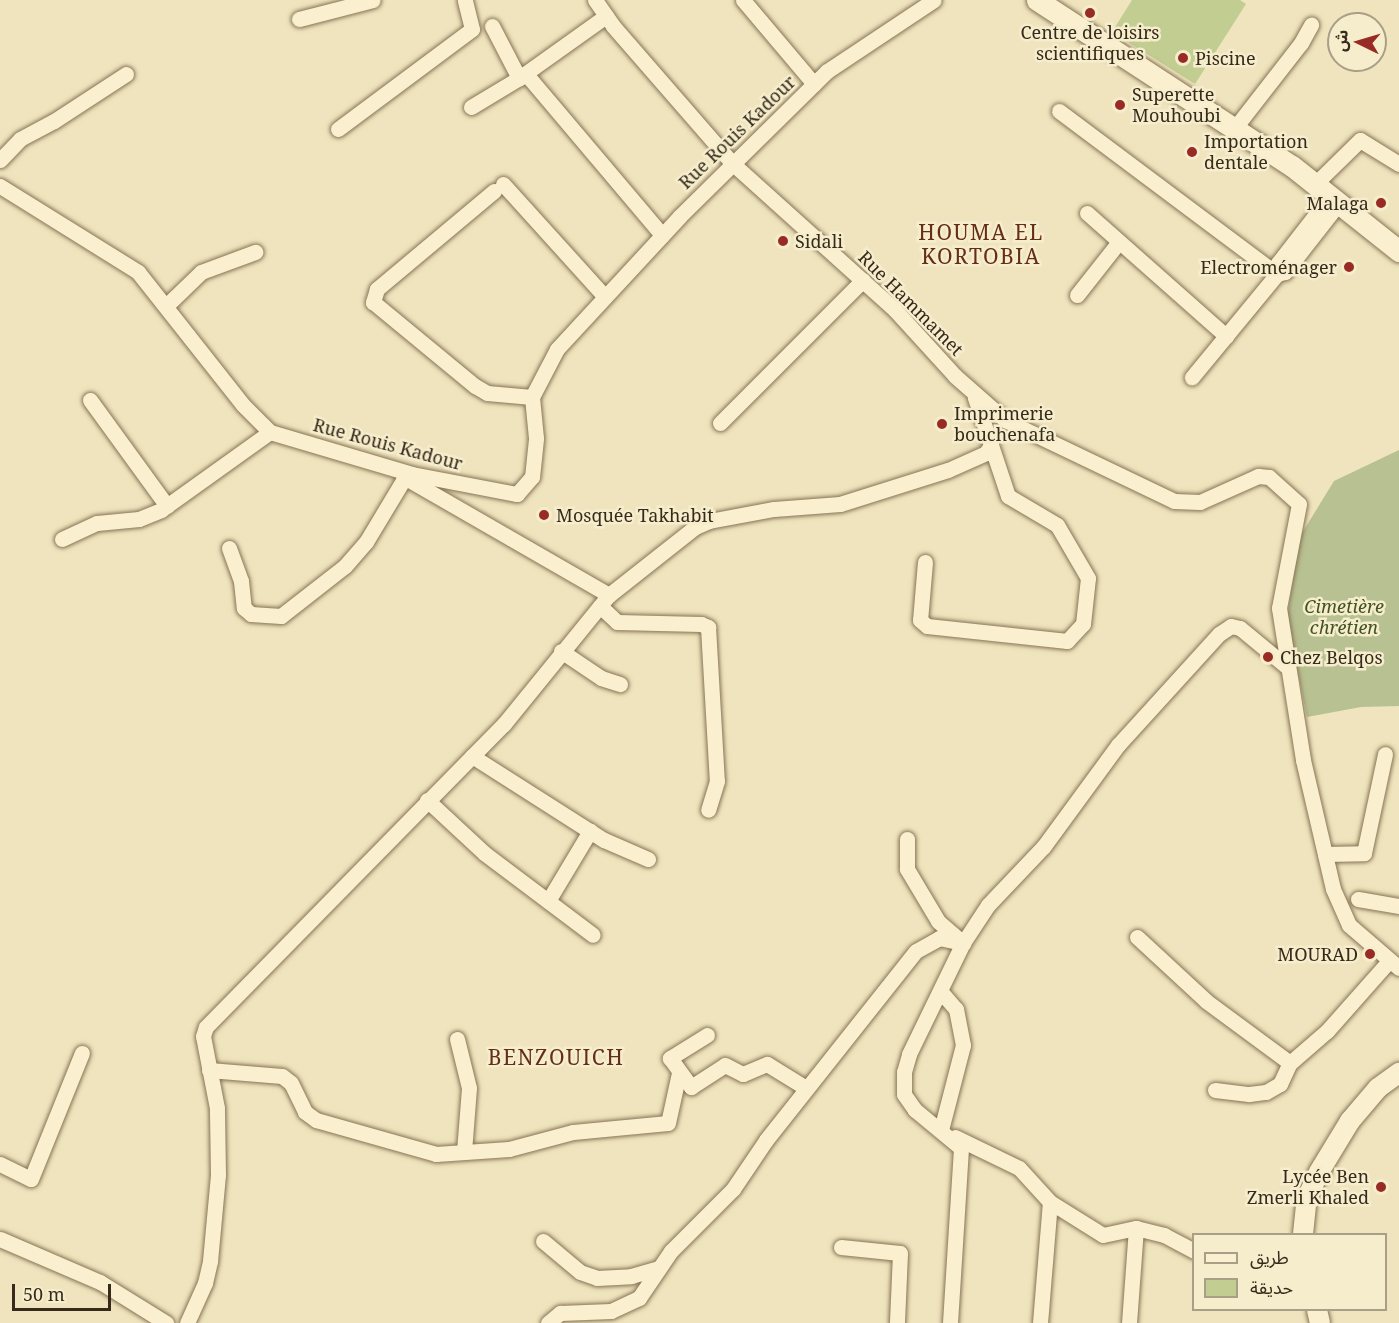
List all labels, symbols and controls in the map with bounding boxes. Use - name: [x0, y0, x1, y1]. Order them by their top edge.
- marker: Centre de loisirs scientifiques: [1083, 6, 1097, 20]
- north arrow: [1327, 12, 1387, 72]
- place label: Centre de loisirs scientifiques: [1021, 22, 1159, 64]
- text: ش: [1329, 29, 1353, 52]
- place label: Piscine: [1195, 47, 1256, 69]
- marker: Piscine: [1176, 51, 1190, 65]
- street label: Rue Rouis Kadour: [674, 71, 800, 193]
- place label: Superette Mouhoubi: [1132, 84, 1221, 127]
- marker: Superette Mouhoubi: [1113, 98, 1127, 112]
- place label: Importation dentale: [1204, 131, 1308, 174]
- marker: Importation dentale: [1185, 145, 1199, 159]
- place label: Malaga: [1306, 192, 1369, 214]
- marker: Malaga: [1374, 196, 1388, 210]
- district label: HOUMA EL KORTOBIA: [918, 219, 1044, 269]
- place label: Sidali: [795, 230, 843, 252]
- marker: Sidali: [776, 234, 790, 248]
- street label: Rue Hammamet: [854, 246, 968, 360]
- place label: Electroménager: [1200, 256, 1337, 278]
- marker: Electroménager: [1342, 260, 1356, 274]
- place label: Imprimerie bouchenafa: [954, 403, 1055, 446]
- street label: Rue Rouis Kadour: [311, 414, 465, 474]
- marker: Imprimerie bouchenafa: [935, 417, 949, 431]
- place label: Mosquée Takhabit: [556, 504, 714, 526]
- marker: Mosquée Takhabit: [537, 508, 551, 522]
- park label: Cimetière chrétien: [1304, 596, 1384, 638]
- place label: Chez Belqos: [1280, 646, 1383, 668]
- marker: Chez Belqos: [1261, 650, 1275, 664]
- place label: MOURAD: [1277, 943, 1358, 965]
- marker: MOURAD: [1363, 947, 1377, 961]
- district label: BENZOUICH: [488, 1044, 624, 1070]
- place label: Lycée Ben Zmerli Khaled: [1247, 1166, 1369, 1208]
- marker: Lycée Ben Zmerli Khaled: [1374, 1180, 1388, 1194]
- legend: [1192, 1233, 1387, 1311]
- text: طريق: [1250, 1245, 1289, 1269]
- scale bar: [15, 1272, 114, 1310]
- text: حديقة: [1250, 1275, 1293, 1299]
- text: 50 m: [23, 1282, 65, 1306]

